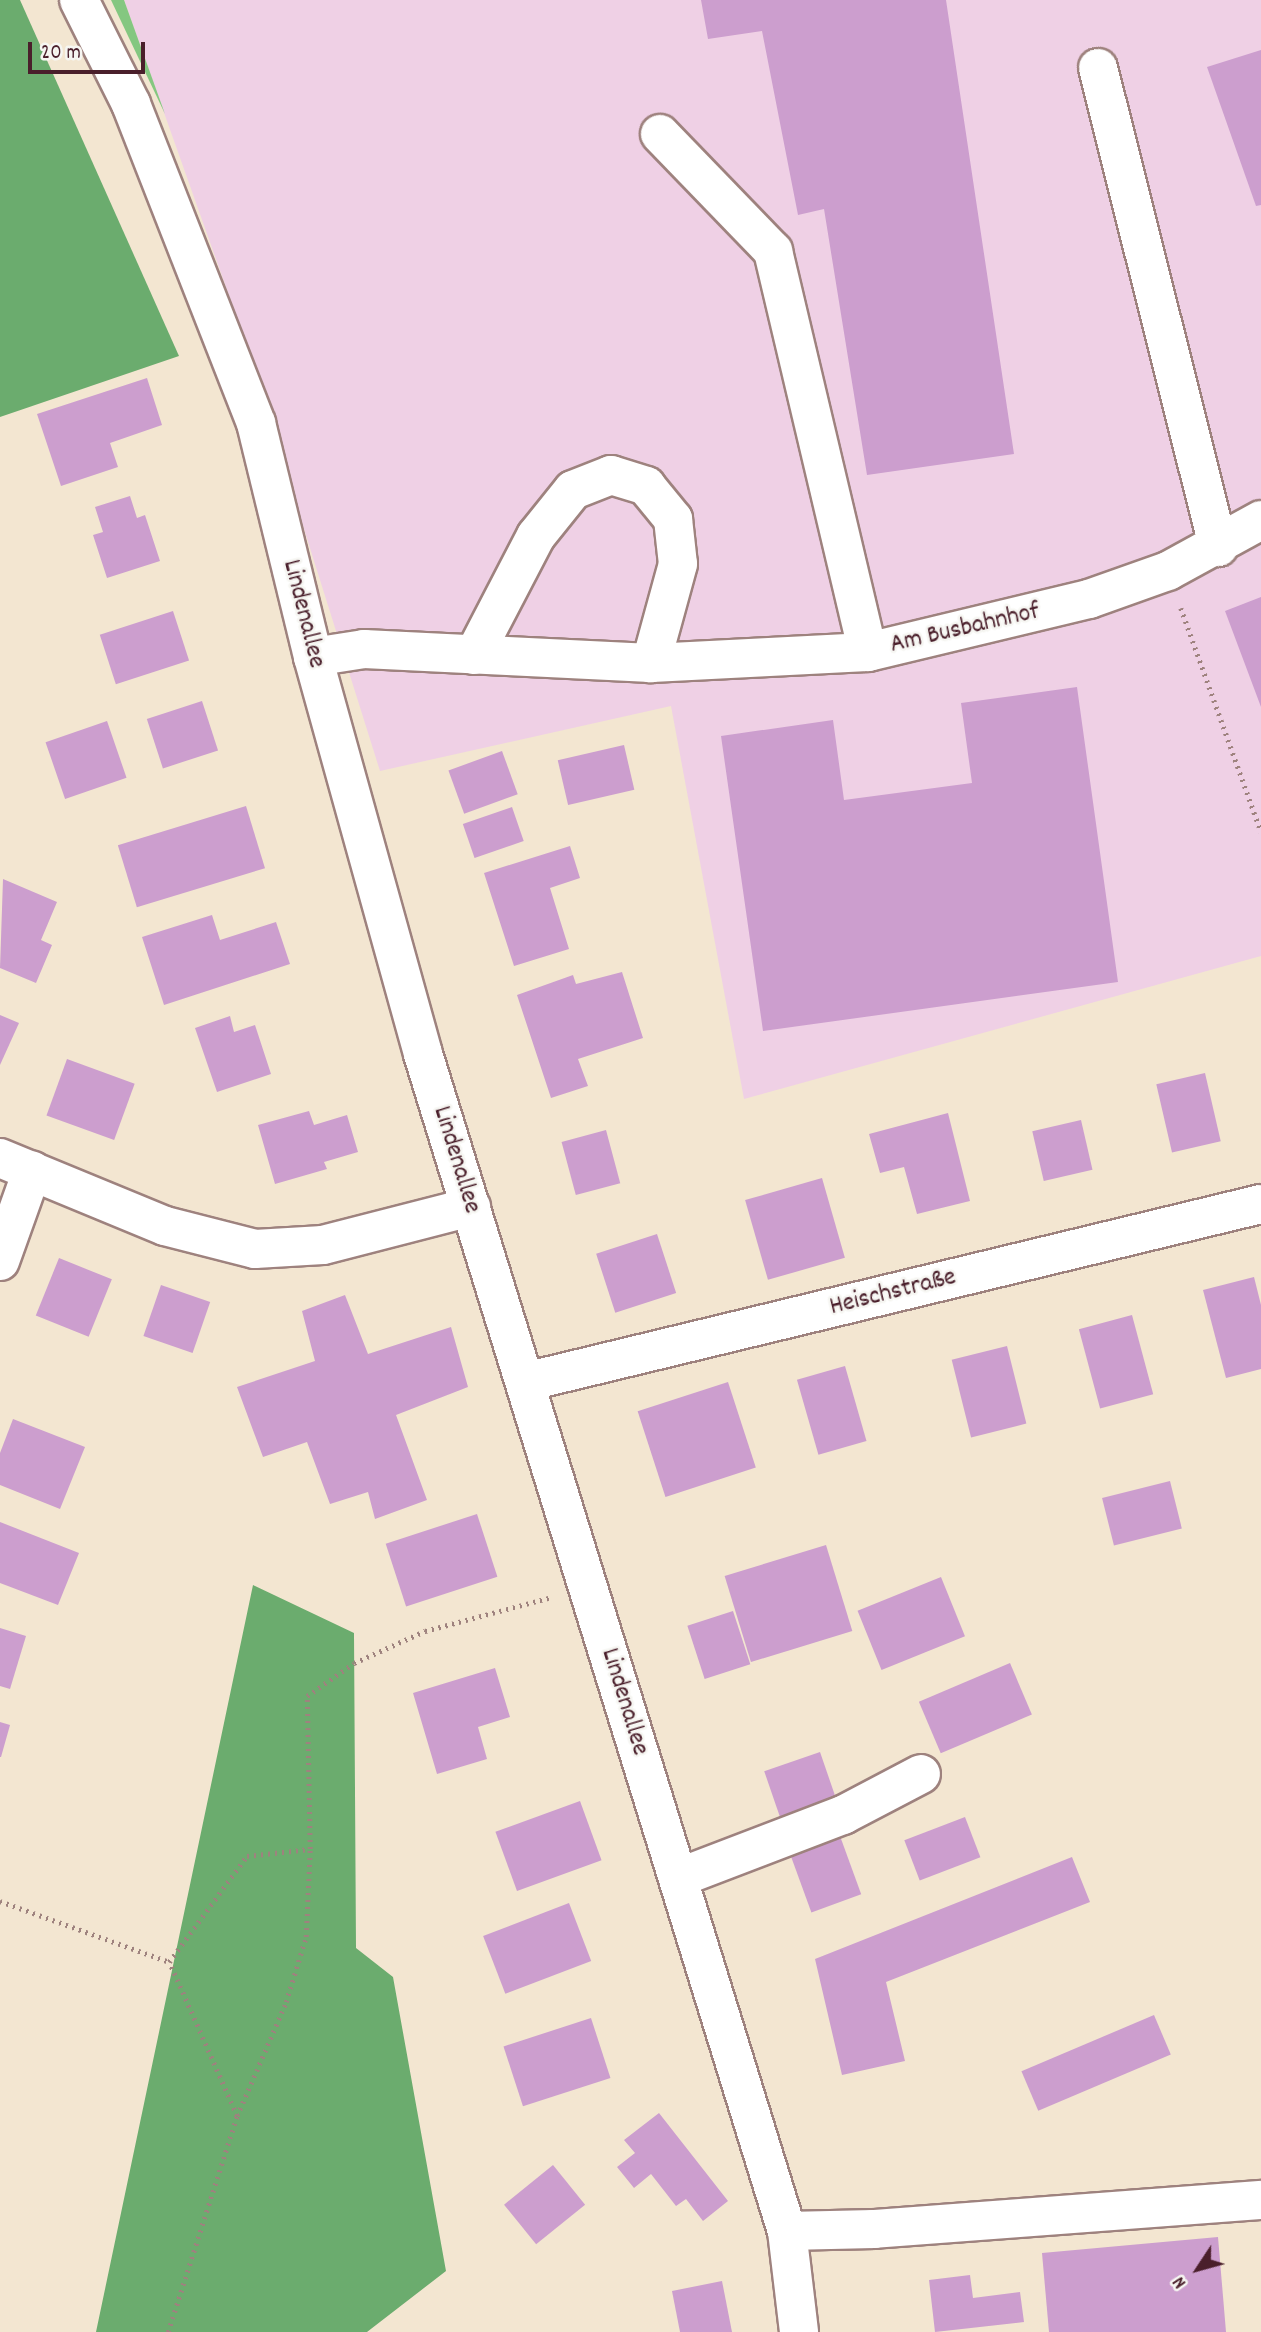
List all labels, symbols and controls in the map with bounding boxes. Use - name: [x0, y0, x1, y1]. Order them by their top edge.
- scale bar: [32, 28, 149, 72]
- text: 20 m: [41, 39, 81, 69]
- street label: Lindenallee: [274, 557, 332, 671]
- street label: Am Busbahnhof: [887, 597, 1043, 661]
- street label: Lindenallee: [425, 1103, 487, 1217]
- street label: Heischstraße: [827, 1262, 959, 1324]
- street label: Lindenallee: [593, 1645, 655, 1759]
- north arrow: [1163, 2234, 1233, 2304]
- text: N: [1167, 2270, 1194, 2293]

